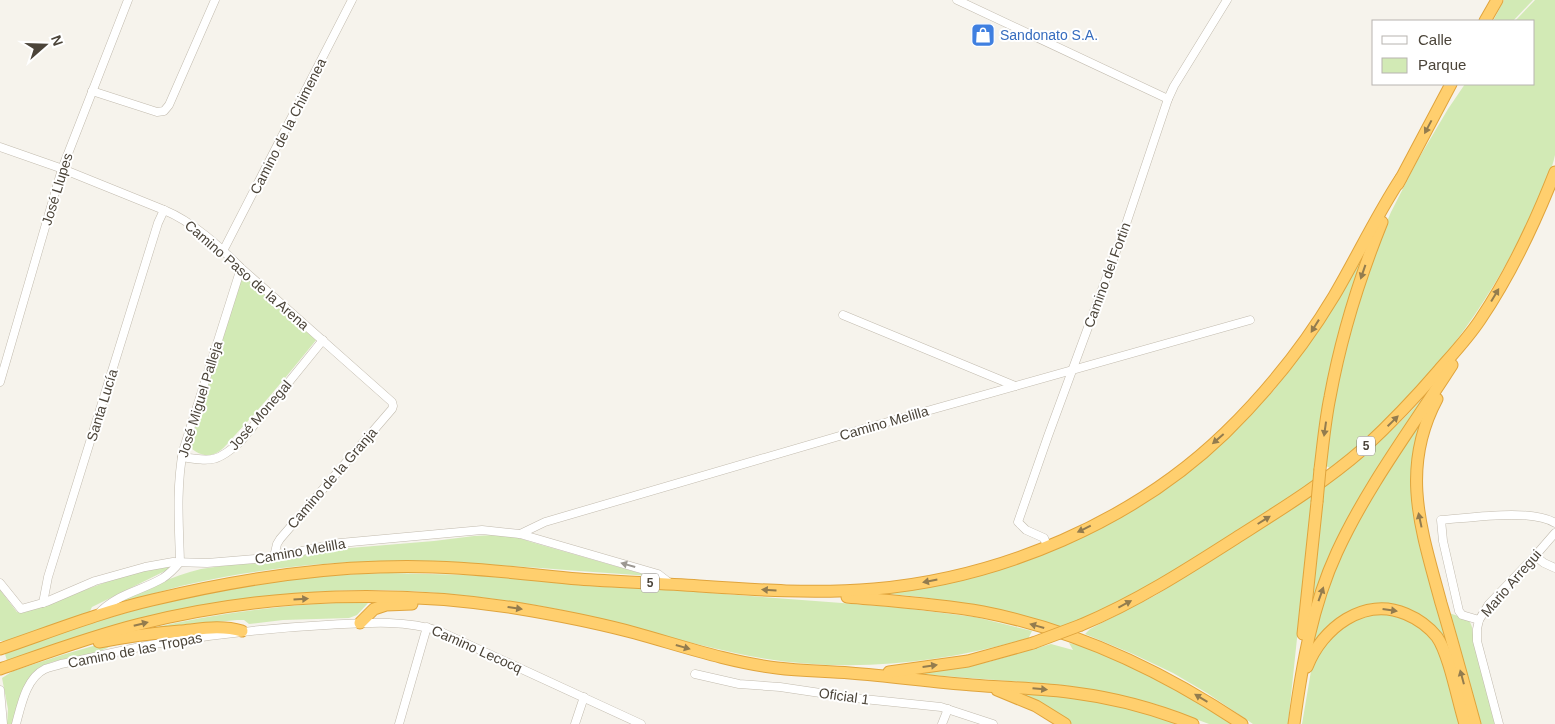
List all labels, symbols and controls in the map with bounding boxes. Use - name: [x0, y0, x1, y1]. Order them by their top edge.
- north arrow: [20, 20, 70, 70]
- legend: [1372, 20, 1535, 85]
- shop icon: Sandonato S.A.: [970, 22, 996, 48]
- place label: Sandonato S.A.: [1000, 27, 1098, 43]
- text: Calle: [1418, 31, 1452, 48]
- text: N: [48, 33, 66, 48]
- street label: Camino de la Chimenea: [247, 55, 329, 197]
- text: Parque: [1418, 56, 1466, 73]
- one-way arrow: [1424, 119, 1432, 134]
- street label: José Llupes: [38, 151, 76, 227]
- street label: Camino Paso de la Arena: [182, 217, 312, 333]
- street label: Camino del Fortin: [1081, 220, 1133, 330]
- one-way arrow: [1359, 265, 1367, 280]
- one-way arrow: [1491, 289, 1500, 302]
- one-way arrow: [1310, 319, 1320, 333]
- street label: José Miguel Palleja: [175, 339, 225, 459]
- street label: Santa Lucía: [83, 367, 121, 443]
- street label: José Monegal: [225, 377, 295, 453]
- street label: Camino Melilla: [838, 403, 931, 443]
- one-way arrow: [1386, 415, 1398, 427]
- one-way arrow: [1320, 422, 1328, 438]
- street label: Camino de la Granja: [284, 424, 380, 532]
- one-way arrow: [1213, 433, 1225, 445]
- road number: 5: [1357, 436, 1375, 456]
- one-way arrow: [1416, 512, 1424, 528]
- one-way arrow: [1258, 515, 1271, 525]
- one-way arrow: [1077, 525, 1091, 533]
- street label: Camino Melilla: [253, 535, 347, 567]
- street label: Mario Arregui: [1478, 546, 1544, 620]
- one-way arrow: [620, 561, 635, 569]
- road number: 5: [641, 574, 659, 592]
- one-way arrow: [922, 577, 938, 585]
- one-way arrow: [761, 586, 777, 594]
- one-way arrow: [1317, 586, 1325, 601]
- one-way arrow: [293, 595, 309, 603]
- one-way arrow: [1118, 600, 1133, 608]
- one-way arrow: [508, 605, 524, 613]
- one-way arrow: [1382, 606, 1398, 614]
- one-way arrow: [133, 620, 148, 628]
- one-way arrow: [1029, 621, 1044, 629]
- street label: Camino Lecocq: [429, 622, 525, 676]
- street label: Camino de las Tropas: [67, 629, 203, 671]
- one-way arrow: [676, 644, 691, 652]
- one-way arrow: [923, 662, 939, 670]
- one-way arrow: [1458, 669, 1466, 685]
- street label: Oficial 1: [818, 685, 870, 707]
- one-way arrow: [1032, 685, 1048, 693]
- one-way arrow: [1195, 693, 1208, 702]

